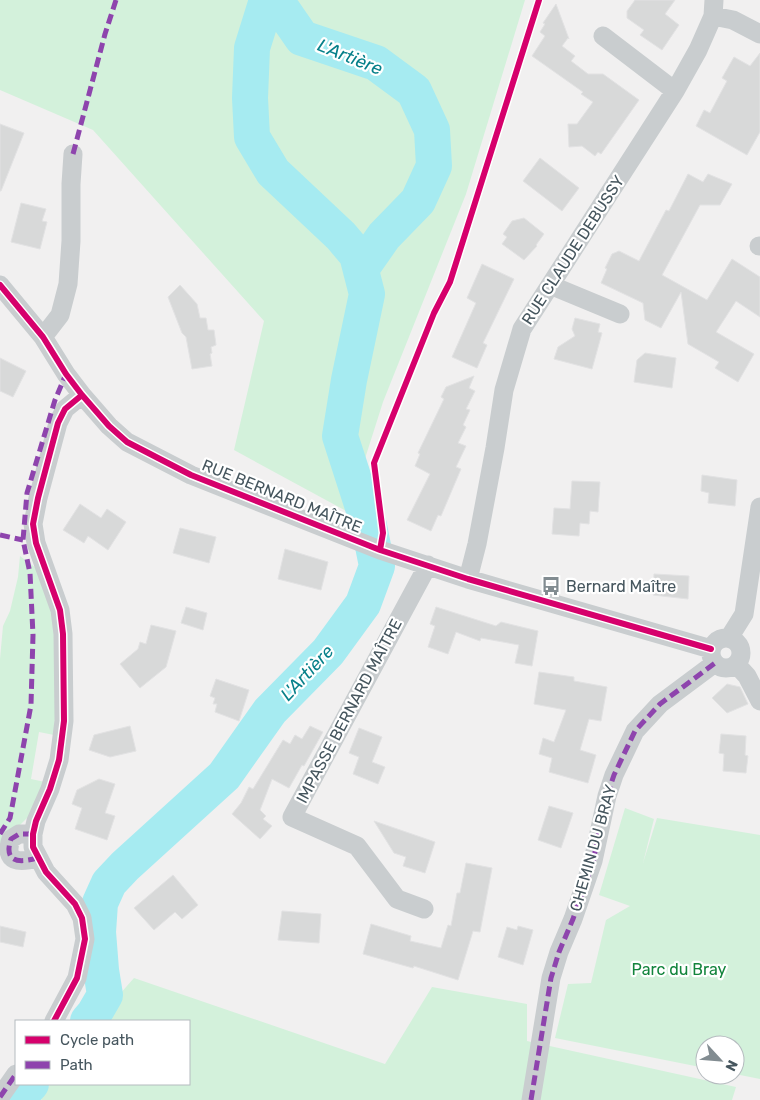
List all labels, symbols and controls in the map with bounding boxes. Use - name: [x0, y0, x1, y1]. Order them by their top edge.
- water label: L'Artière: [314, 34, 386, 80]
- street label: RUE CLAUDE DEBUSSY: [518, 172, 628, 328]
- street label: RUE BERNARD MAÎTRE: [199, 455, 365, 537]
- bus stop icon: Bernard Maître: [540, 575, 562, 597]
- place label: Bernard Maître: [566, 577, 676, 596]
- street label: IMPASSE BERNARD MAÎTRE: [292, 616, 406, 806]
- water label: L'Artière: [276, 641, 338, 705]
- street label: CHEMIN DU BRAY: [566, 782, 620, 914]
- park label: Parc du Bray: [632, 960, 727, 979]
- legend: [15, 1020, 190, 1085]
- text: Cycle path: [60, 1031, 134, 1049]
- north arrow: [695, 1035, 745, 1085]
- text: Path: [60, 1056, 93, 1074]
- text: N: [721, 1057, 741, 1074]

